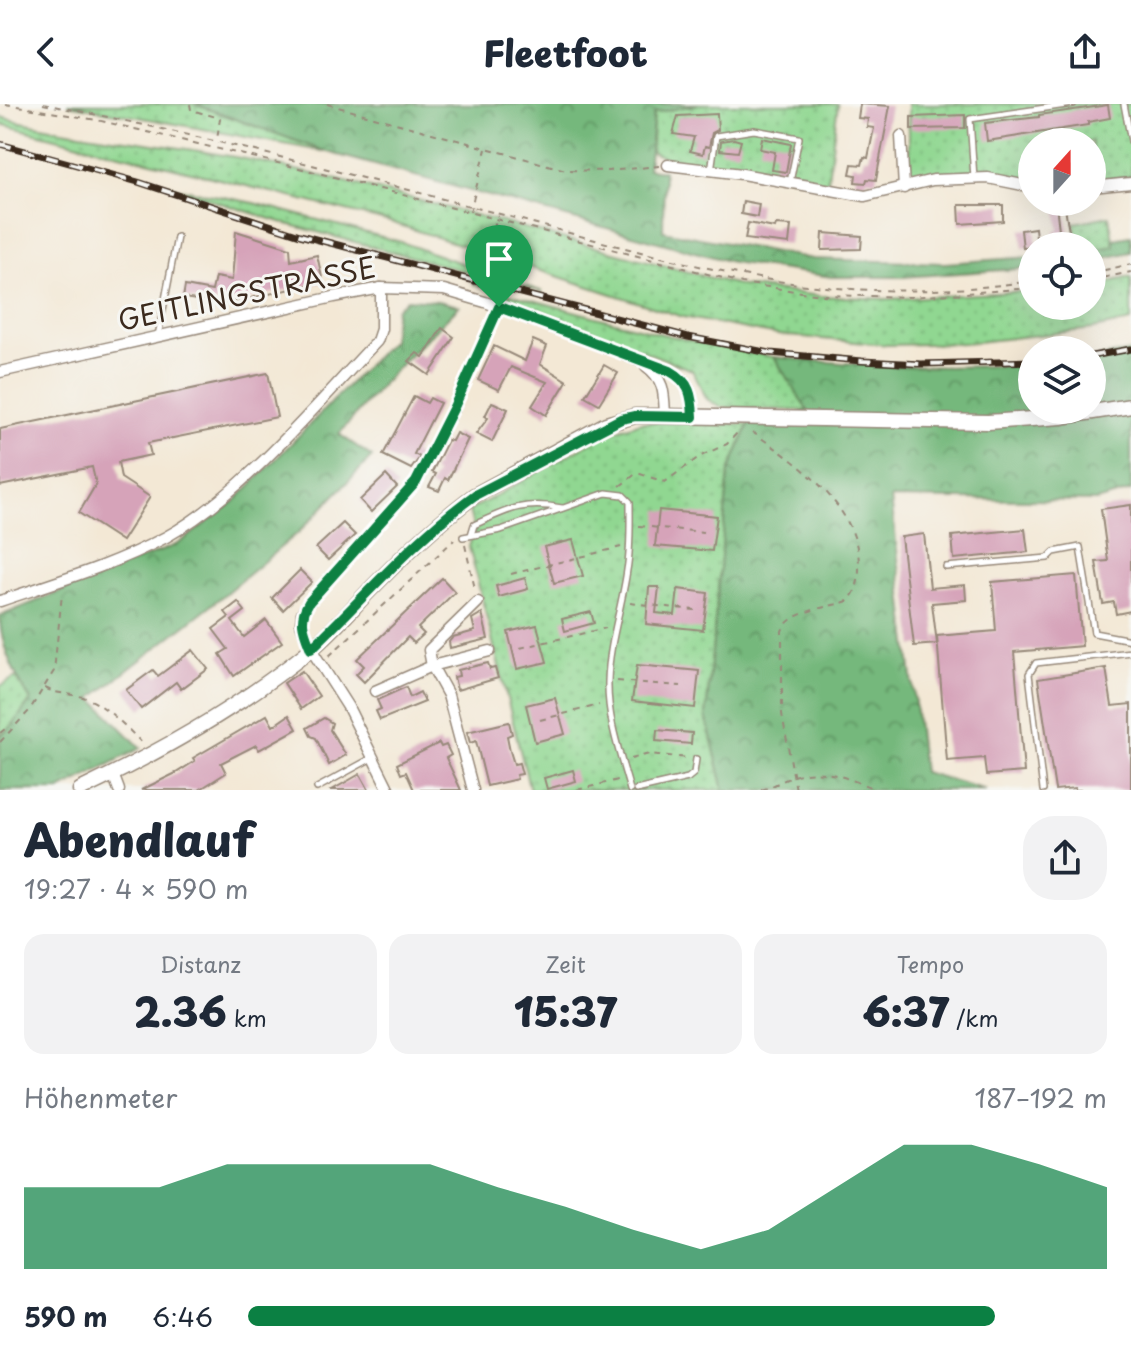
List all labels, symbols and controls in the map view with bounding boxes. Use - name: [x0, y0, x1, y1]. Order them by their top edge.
- text: Fleetfoot: [483, 25, 648, 79]
- icon: back: [24, 30, 68, 74]
- icon: share: [1063, 30, 1107, 74]
- north arrow: [1018, 128, 1106, 216]
- map controls: [1018, 128, 1106, 424]
- pin: [465, 225, 533, 307]
- button: locate: [1018, 232, 1106, 320]
- icon: arrive: [477, 237, 521, 281]
- street label: GEITLINGSTRASSE: [114, 244, 380, 341]
- button: layers: [1018, 336, 1106, 424]
- text: Abendlauf: [24, 806, 254, 872]
- button: share: [1023, 816, 1107, 900]
- text: 19:27 · 4 × 590 m: [24, 869, 248, 908]
- text: Distanz: [160, 947, 241, 980]
- text: Zeit: [545, 947, 586, 980]
- text: Tempo: [897, 947, 964, 980]
- text: 2.36: [134, 980, 227, 1041]
- text: 15:37: [514, 980, 617, 1041]
- text: 6:37: [863, 980, 949, 1041]
- text: km: [227, 1001, 267, 1034]
- text: /km: [949, 1001, 998, 1034]
- text: Höhenmeter: [24, 1078, 177, 1117]
- text: 187–192 m: [975, 1078, 1107, 1117]
- text: 590 m: [24, 1297, 108, 1336]
- text: 6:46: [152, 1297, 213, 1336]

